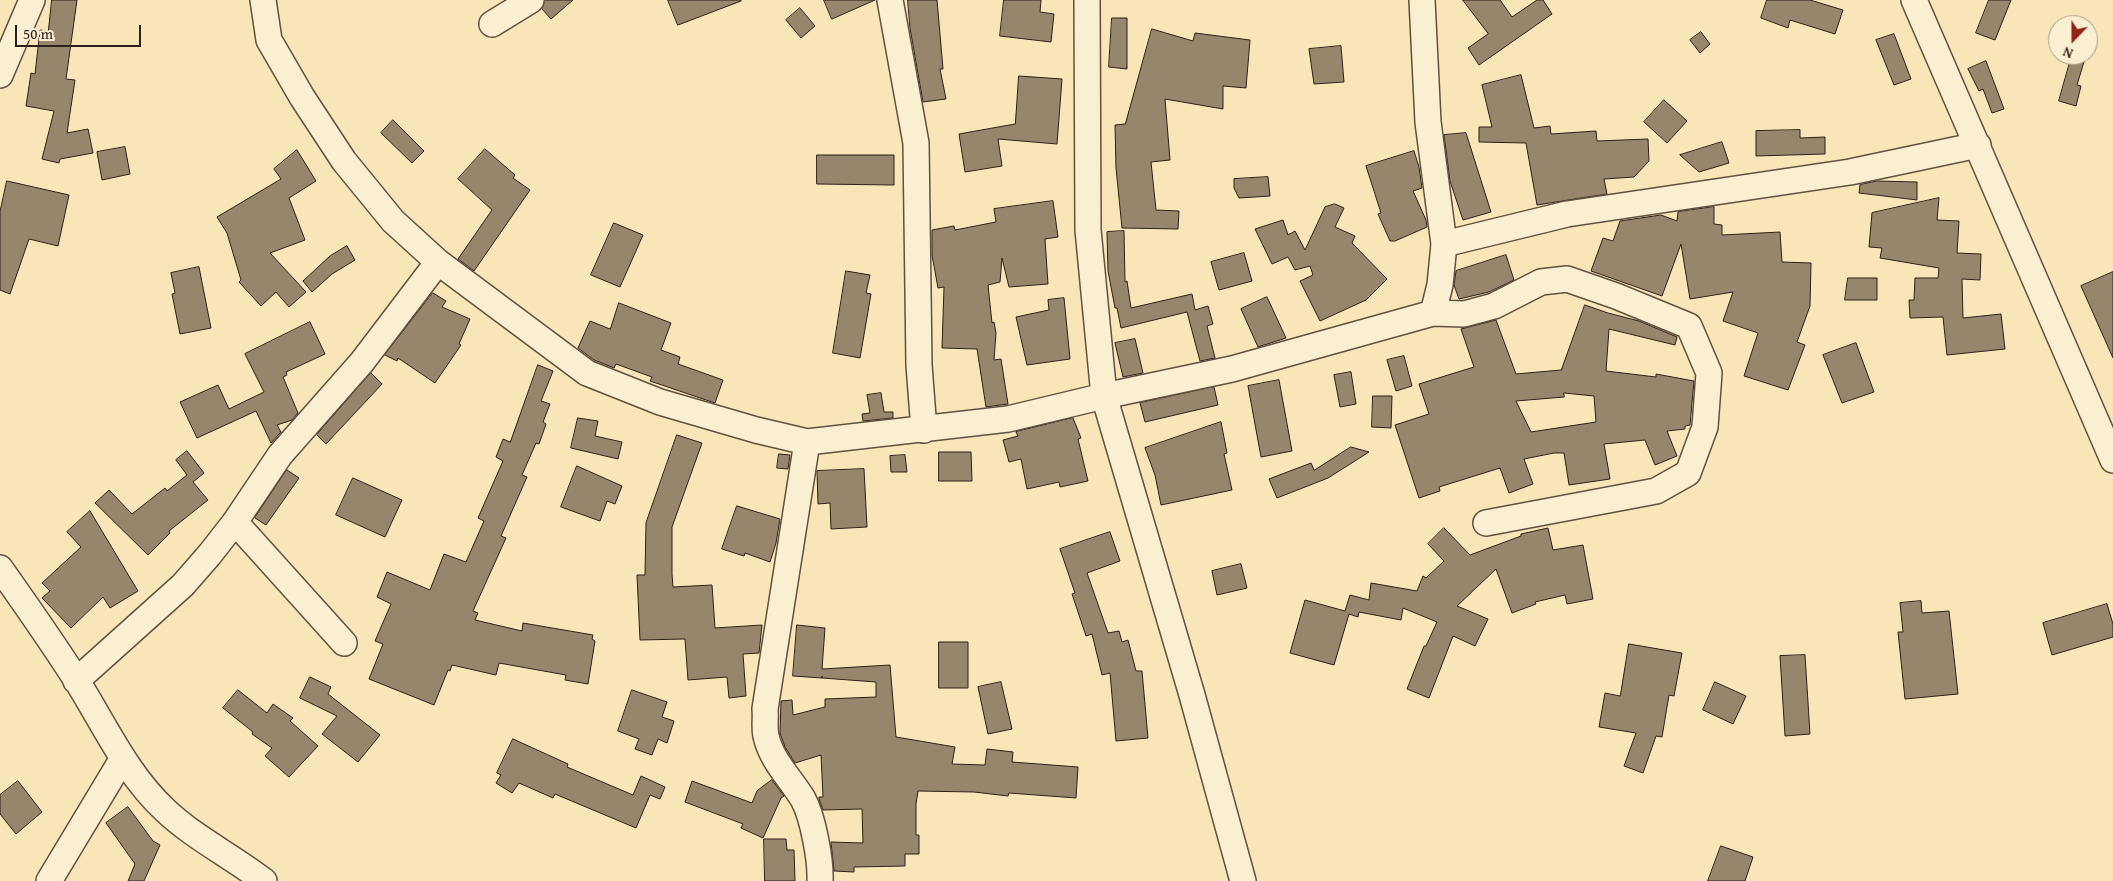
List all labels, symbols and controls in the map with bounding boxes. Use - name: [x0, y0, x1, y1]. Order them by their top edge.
- scale bar: [18, 15, 144, 47]
- north arrow: [2048, 15, 2098, 65]
- text: 50 m: [23, 23, 53, 44]
- text: N: [2060, 42, 2076, 64]

